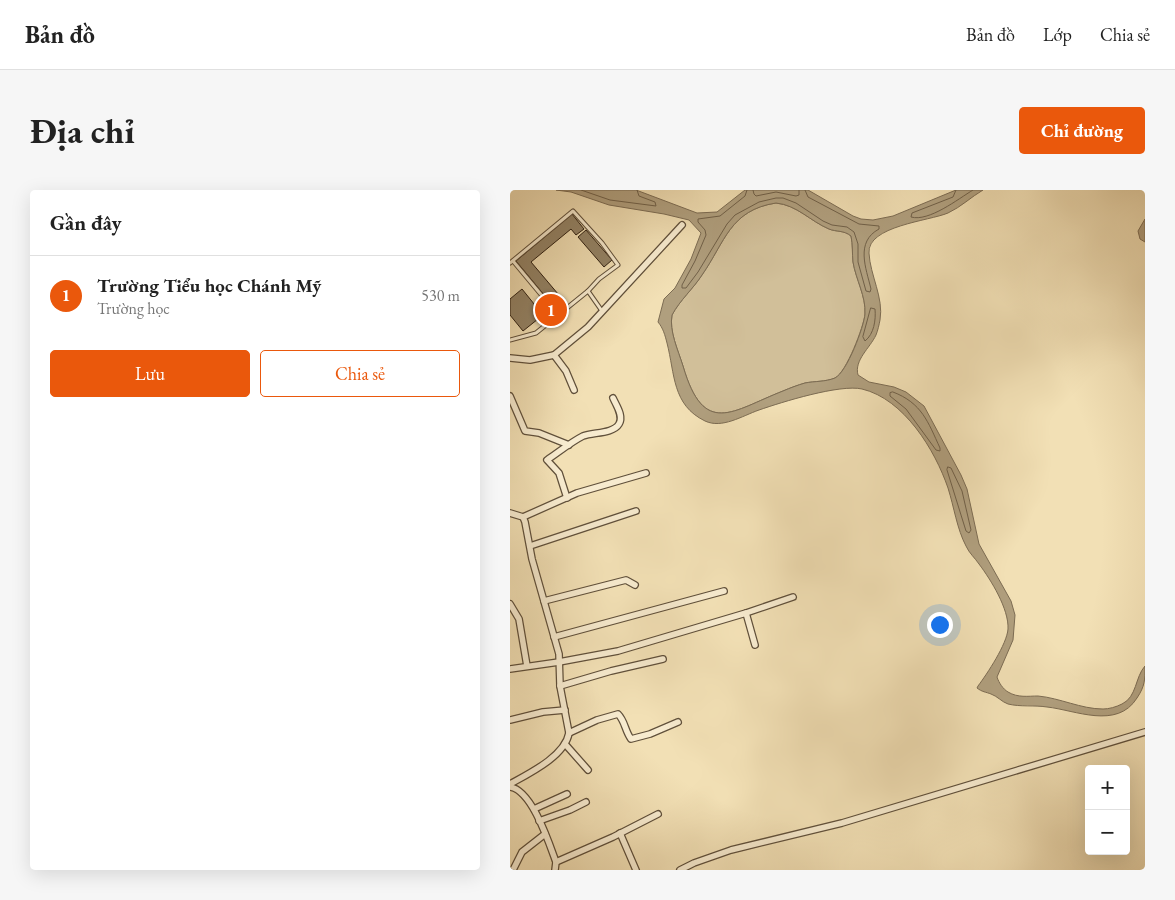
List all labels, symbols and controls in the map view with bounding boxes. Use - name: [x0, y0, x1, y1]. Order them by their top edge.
- text: Bản đồ: [25, 19, 95, 50]
- text: Bản đồ: [966, 23, 1015, 46]
- text: Lớp: [1043, 23, 1072, 46]
- text: Chia sẻ: [1100, 23, 1150, 46]
- button: Chỉ đường: [1019, 107, 1145, 154]
- text: Địa chỉ: [30, 108, 135, 153]
- text: Gần đây: [50, 209, 122, 236]
- text: Trường Tiểu học Chánh Mỹ: [97, 273, 321, 298]
- text: 1: [62, 285, 70, 306]
- text: 530 m: [421, 285, 460, 306]
- pin: 1: [535, 291, 567, 329]
- text: Trường học: [97, 298, 170, 319]
- button: Lưu: [50, 350, 250, 397]
- button: Chia sẻ: [260, 350, 460, 397]
- your location: [927, 612, 953, 638]
- map controls: [1085, 765, 1130, 855]
- button: +: [1085, 765, 1130, 810]
- button: −: [1085, 810, 1130, 855]

